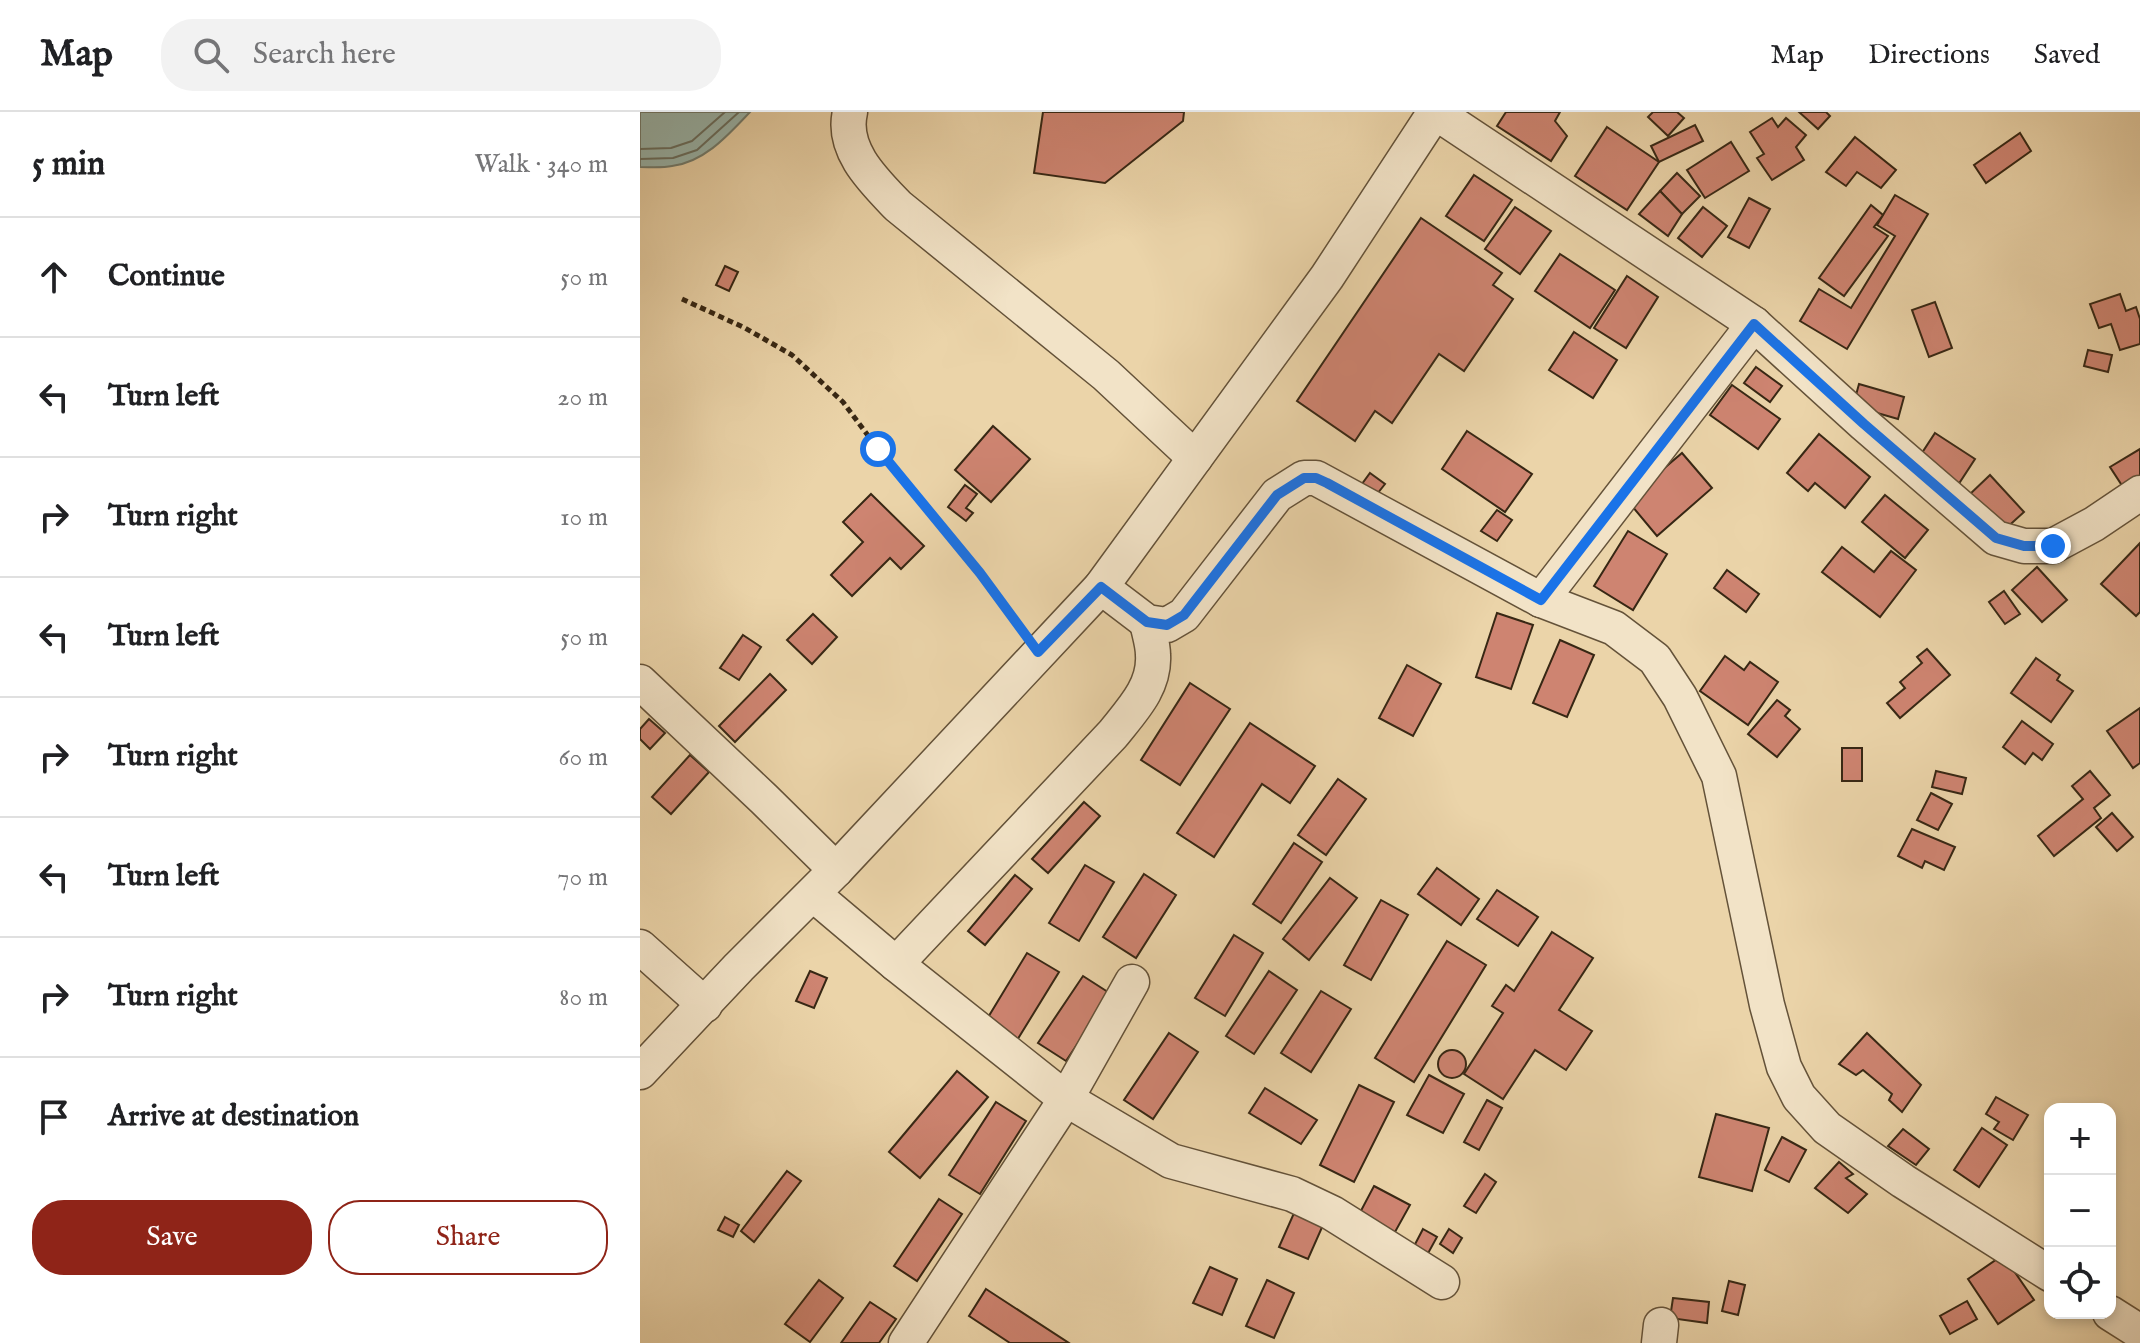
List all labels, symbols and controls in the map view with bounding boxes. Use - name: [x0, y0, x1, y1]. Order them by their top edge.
- search box: [161, 19, 721, 91]
- text: Map: [40, 31, 113, 79]
- icon: search: [189, 33, 233, 77]
- text: Search here: [253, 36, 396, 74]
- text: Map: [1770, 38, 1824, 73]
- text: Directions: [1868, 38, 1990, 73]
- text: Saved: [2034, 38, 2100, 73]
- text: 5 min: [32, 143, 105, 186]
- text: Walk · 340 m: [474, 148, 608, 181]
- icon: ahead: [32, 255, 76, 299]
- text: Continue: [108, 258, 225, 296]
- text: 50 m: [560, 261, 608, 294]
- icon: left: [32, 375, 76, 419]
- text: Turn left: [108, 378, 219, 416]
- text: 20 m: [557, 381, 608, 414]
- route start: [860, 431, 896, 467]
- icon: right: [32, 495, 76, 539]
- text: Turn right: [108, 498, 238, 536]
- text: 10 m: [560, 501, 608, 534]
- route end: [2035, 528, 2071, 564]
- icon: left: [32, 615, 76, 659]
- text: Turn left: [108, 618, 219, 656]
- text: 50 m: [560, 621, 608, 654]
- icon: right: [32, 735, 76, 779]
- text: Turn right: [108, 738, 238, 776]
- text: 60 m: [559, 741, 608, 774]
- icon: left: [32, 855, 76, 899]
- text: Turn left: [108, 858, 219, 896]
- text: 70 m: [557, 861, 608, 894]
- icon: right: [32, 975, 76, 1019]
- text: Turn right: [108, 978, 238, 1016]
- text: 80 m: [559, 981, 608, 1014]
- icon: arrive: [32, 1095, 76, 1139]
- text: Arrive at destination: [108, 1098, 359, 1136]
- map controls: [2044, 1103, 2116, 1319]
- button: +: [2044, 1103, 2116, 1175]
- button: −: [2044, 1175, 2116, 1247]
- button: Save: [32, 1200, 312, 1275]
- button: Share: [328, 1200, 608, 1275]
- button: locate: [2044, 1247, 2116, 1319]

